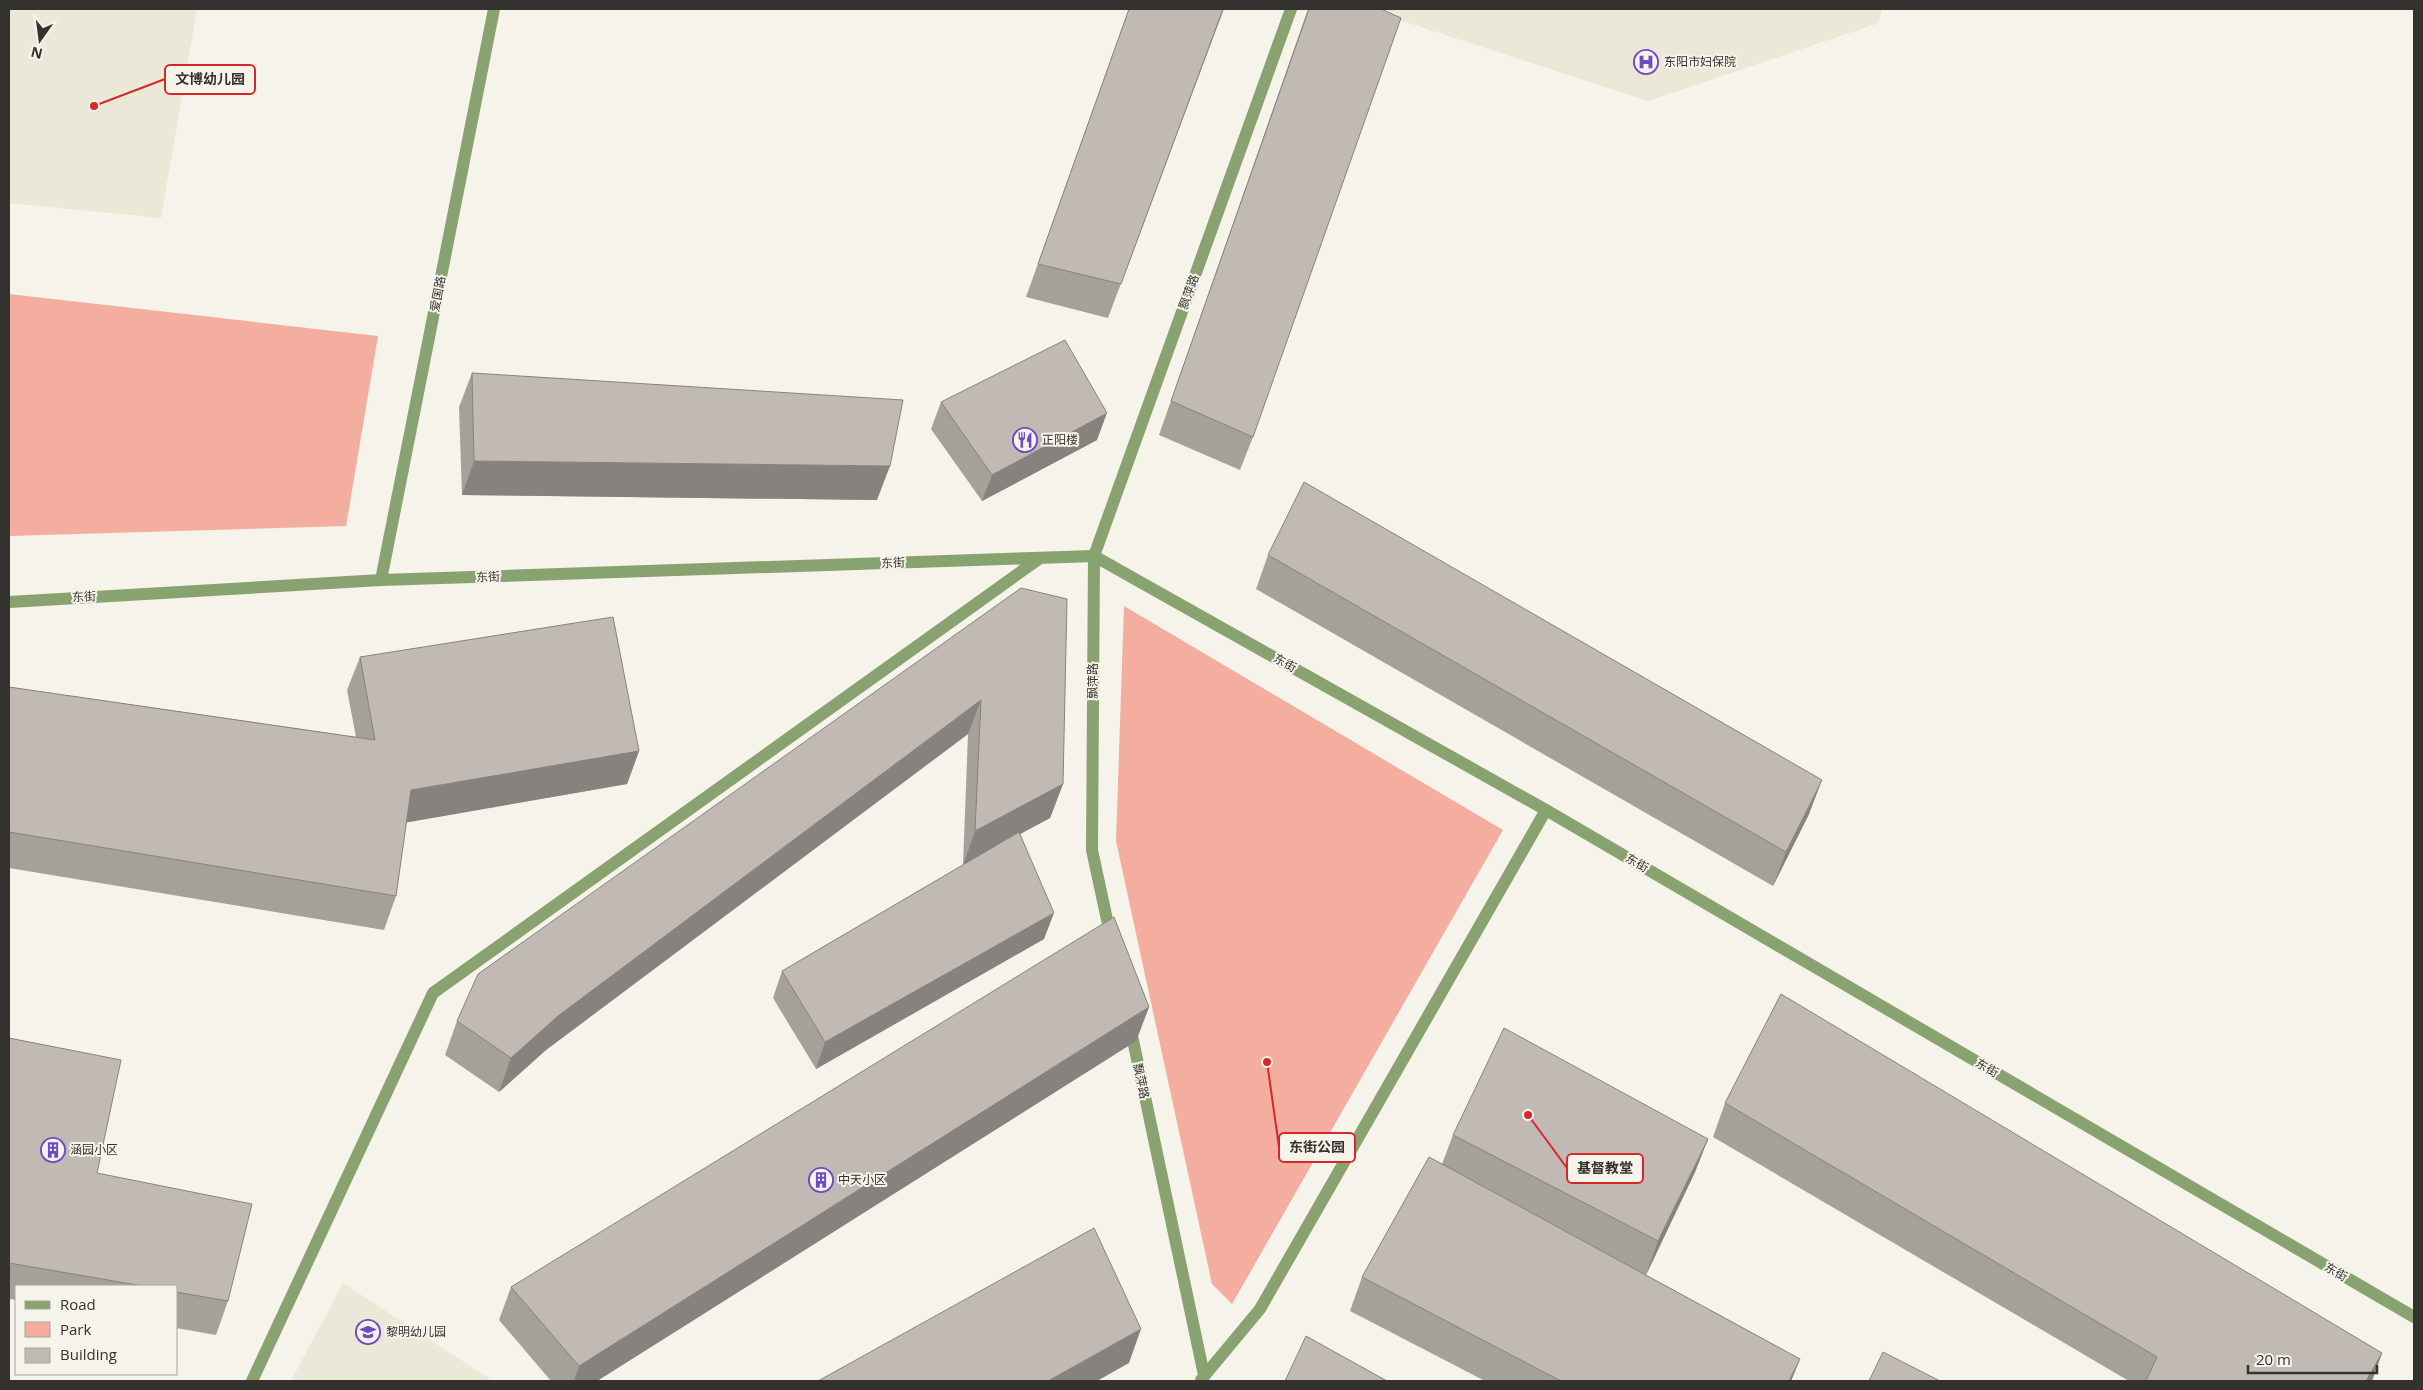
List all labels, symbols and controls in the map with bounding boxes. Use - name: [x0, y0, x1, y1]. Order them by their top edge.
- north arrow: [15, 15, 65, 65]
- text: N: [29, 43, 45, 64]
- hospital icon: 东阳市妇保院: [1633, 49, 1659, 75]
- place label: 东阳市妇保院: [1664, 53, 1736, 70]
- callout: 文博幼儿园: [165, 65, 255, 94]
- text: 文博幼儿园: [175, 69, 245, 88]
- street label: 飘萍路: [1174, 272, 1203, 312]
- street label: 爱国路: [426, 275, 449, 313]
- restaurant icon: 正阳楼: [1012, 427, 1038, 453]
- place label: 正阳楼: [1042, 431, 1078, 448]
- street label: 东街: [881, 554, 905, 571]
- street label: 东街: [476, 568, 500, 585]
- street label: 东街: [72, 587, 96, 606]
- street label: 东街: [1271, 649, 1300, 676]
- street label: 飘萍路: [1084, 663, 1101, 699]
- street label: 东街: [1623, 849, 1652, 876]
- street label: 东街: [1973, 1054, 2002, 1081]
- street label: 飘萍路: [1129, 1062, 1154, 1100]
- callout: 东街公园: [1279, 1133, 1355, 1162]
- building icon: 涵园小区: [40, 1137, 66, 1163]
- text: 东街公园: [1289, 1137, 1345, 1156]
- place label: 涵园小区: [70, 1141, 118, 1158]
- callout: 基督教堂: [1567, 1154, 1643, 1183]
- text: 基督教堂: [1577, 1158, 1633, 1177]
- building icon: 中天小区: [808, 1167, 834, 1193]
- place label: 中天小区: [838, 1171, 886, 1188]
- street label: 东街: [2322, 1258, 2351, 1285]
- legend: [15, 1285, 178, 1375]
- text: Road: [60, 1294, 96, 1314]
- text: Park: [60, 1319, 91, 1339]
- school or university icon: 黎明幼儿园: [355, 1319, 381, 1345]
- place label: 黎明幼儿园: [386, 1323, 446, 1340]
- scale bar: [2248, 1342, 2377, 1374]
- text: Building: [60, 1344, 117, 1364]
- text: 20 m: [2256, 1349, 2291, 1369]

